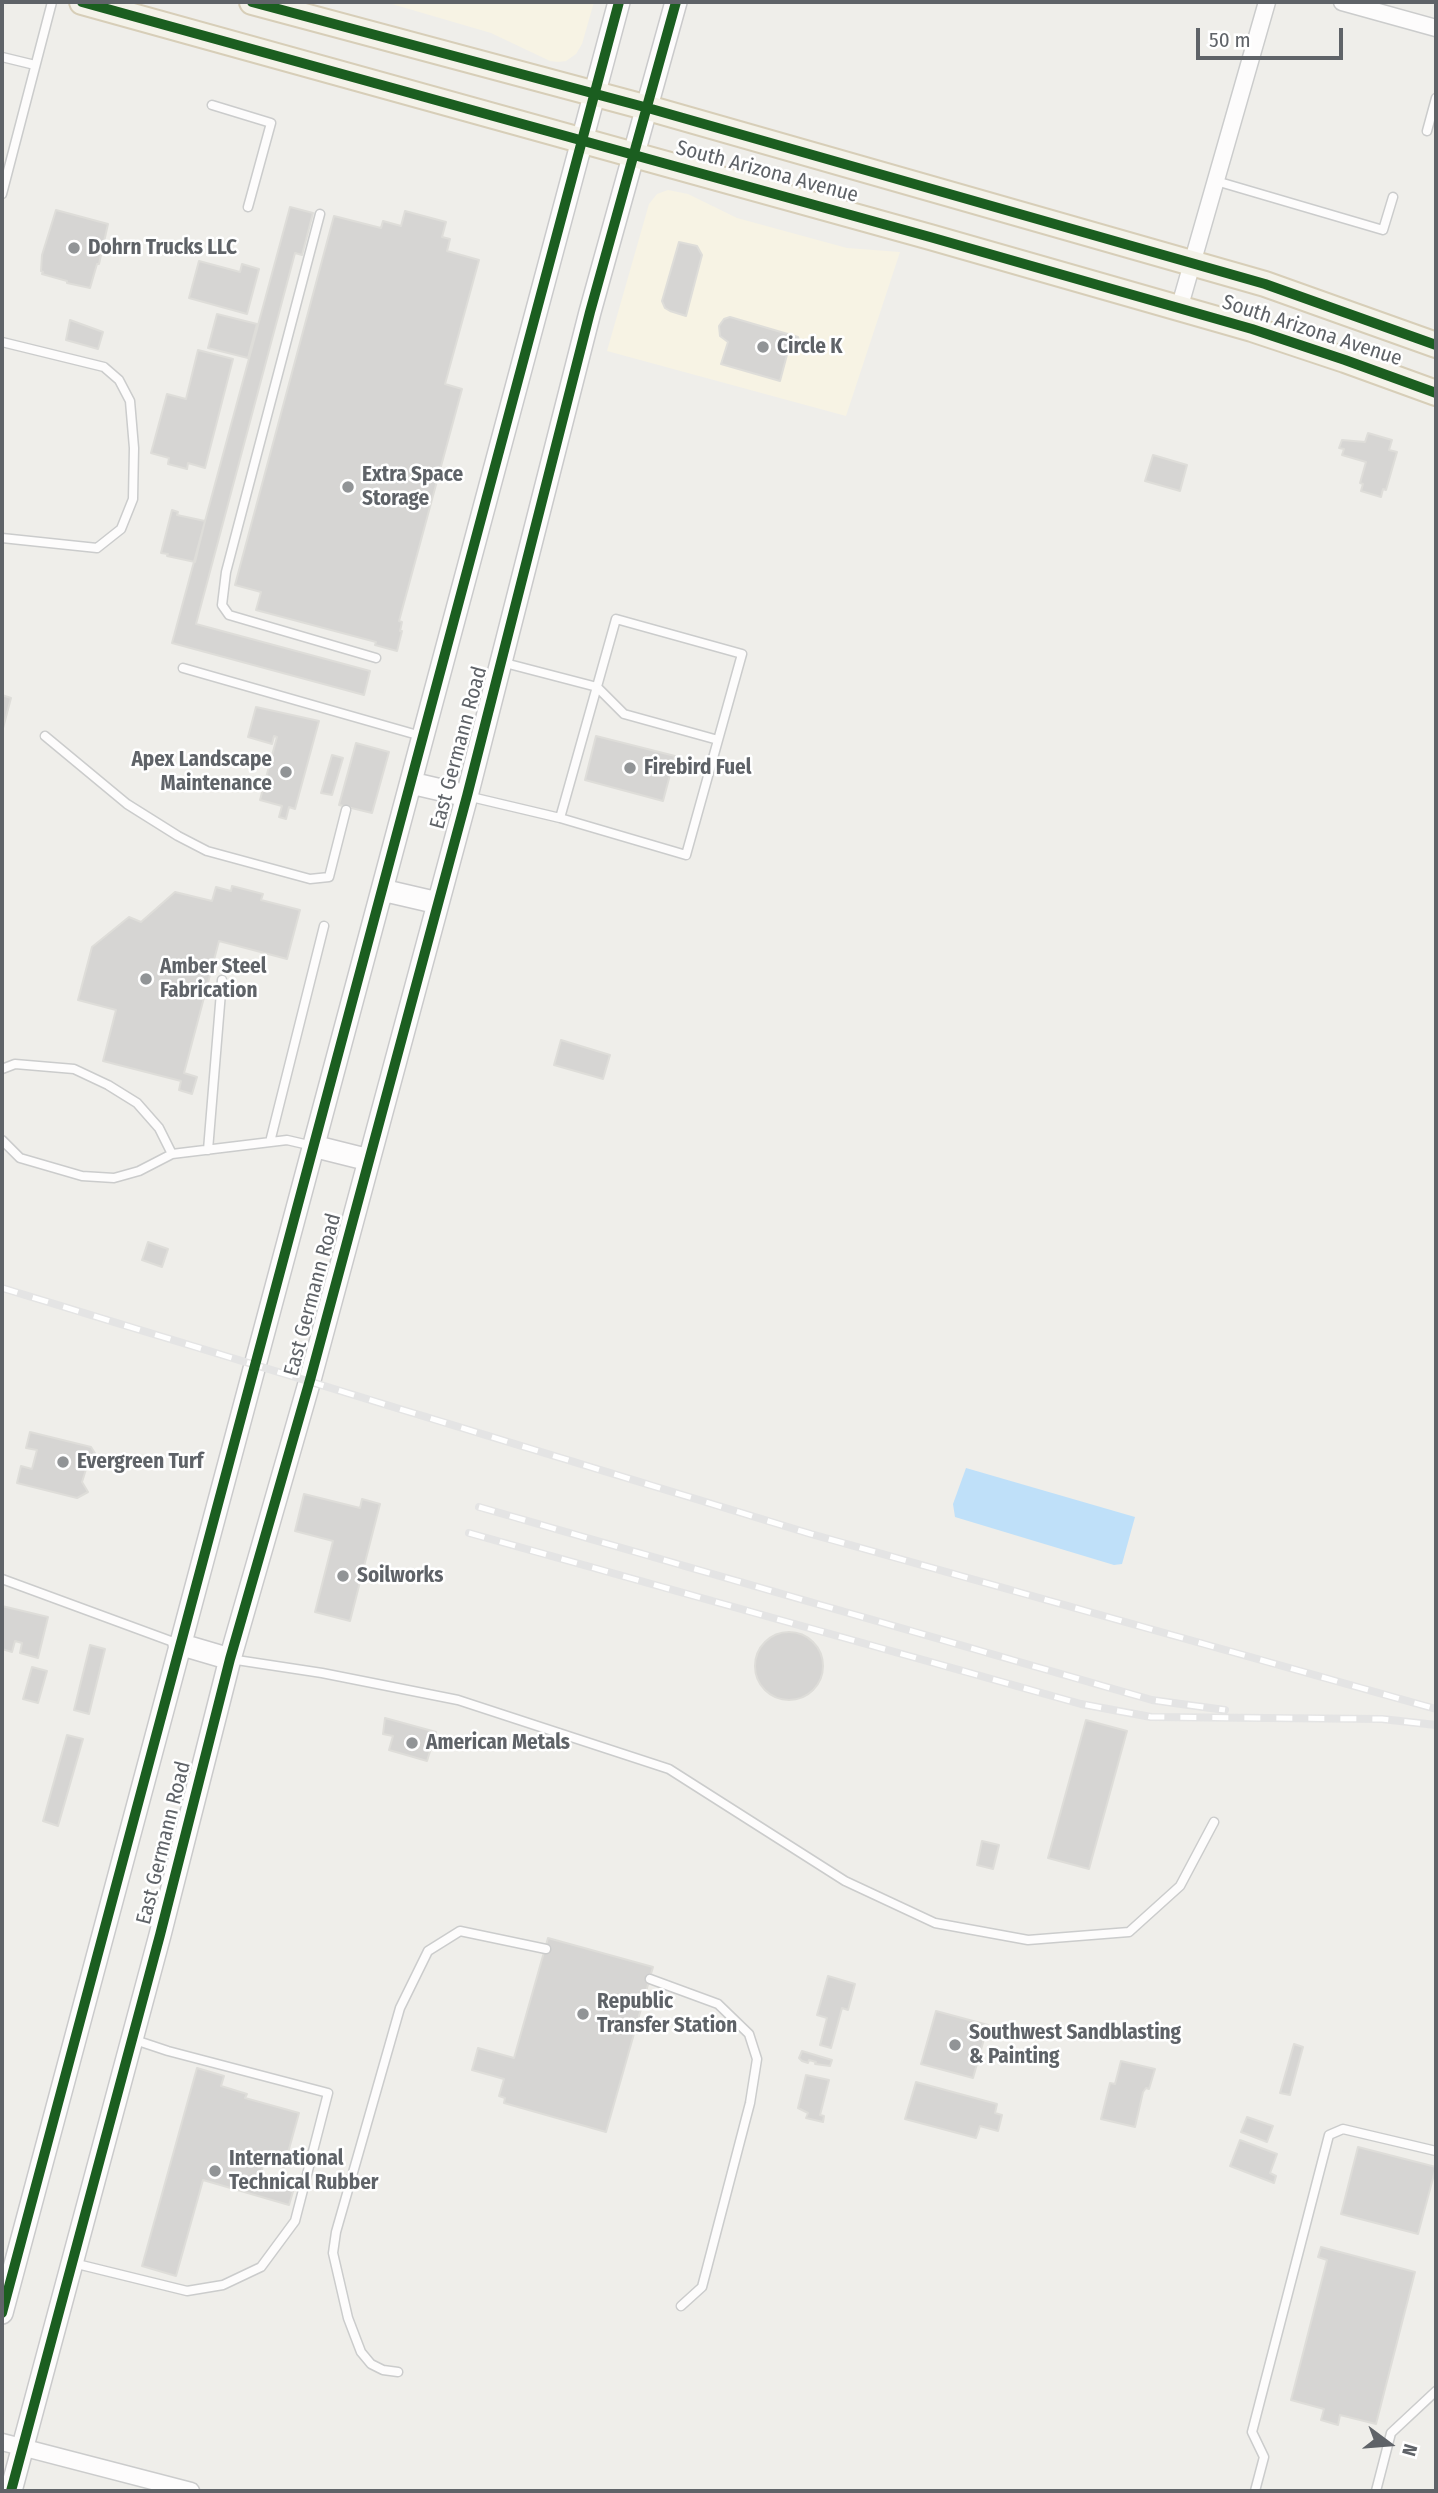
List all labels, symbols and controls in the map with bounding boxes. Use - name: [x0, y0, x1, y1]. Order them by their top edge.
- scale bar: [1200, 14, 1347, 58]
- text: 50 m: [1209, 27, 1251, 53]
- street label: South Arizona Avenue: [673, 136, 861, 208]
- place label: Dohrn Trucks LLC: [88, 235, 237, 261]
- marker: Dohrn Trucks LLC: [66, 240, 82, 256]
- street label: South Arizona Avenue: [1219, 290, 1405, 372]
- place label: Circle K: [777, 334, 843, 360]
- marker: Circle K: [755, 339, 771, 355]
- place label: Extra Space Storage: [362, 462, 463, 512]
- marker: Extra Space Storage: [340, 479, 356, 495]
- street label: East Germann Road: [425, 664, 493, 832]
- place label: Apex Landscape Maintenance: [131, 747, 272, 797]
- place label: Firebird Fuel: [644, 755, 751, 781]
- marker: Firebird Fuel: [622, 760, 638, 776]
- marker: Apex Landscape Maintenance: [278, 764, 294, 780]
- place label: Amber Steel Fabrication: [160, 954, 266, 1004]
- marker: Amber Steel Fabrication: [138, 971, 154, 987]
- street label: East Germann Road: [279, 1211, 347, 1379]
- place label: Evergreen Turf: [77, 1449, 204, 1475]
- marker: Evergreen Turf: [55, 1454, 71, 1470]
- place label: Soilworks: [357, 1563, 443, 1589]
- marker: Soilworks: [335, 1568, 351, 1584]
- place label: American Metals: [426, 1730, 570, 1756]
- marker: American Metals: [404, 1735, 420, 1751]
- street label: East Germann Road: [132, 1759, 196, 1927]
- place label: Republic Transfer Station: [597, 1989, 737, 2039]
- marker: Republic Transfer Station: [575, 2006, 591, 2022]
- place label: Southwest Sandblasting & Painting: [969, 2020, 1181, 2070]
- marker: Southwest Sandblasting & Painting: [947, 2037, 963, 2053]
- place label: International Technical Rubber: [229, 2146, 378, 2196]
- marker: International Technical Rubber: [207, 2163, 223, 2179]
- north arrow: [1354, 2409, 1424, 2479]
- text: N: [1397, 2441, 1422, 2459]

